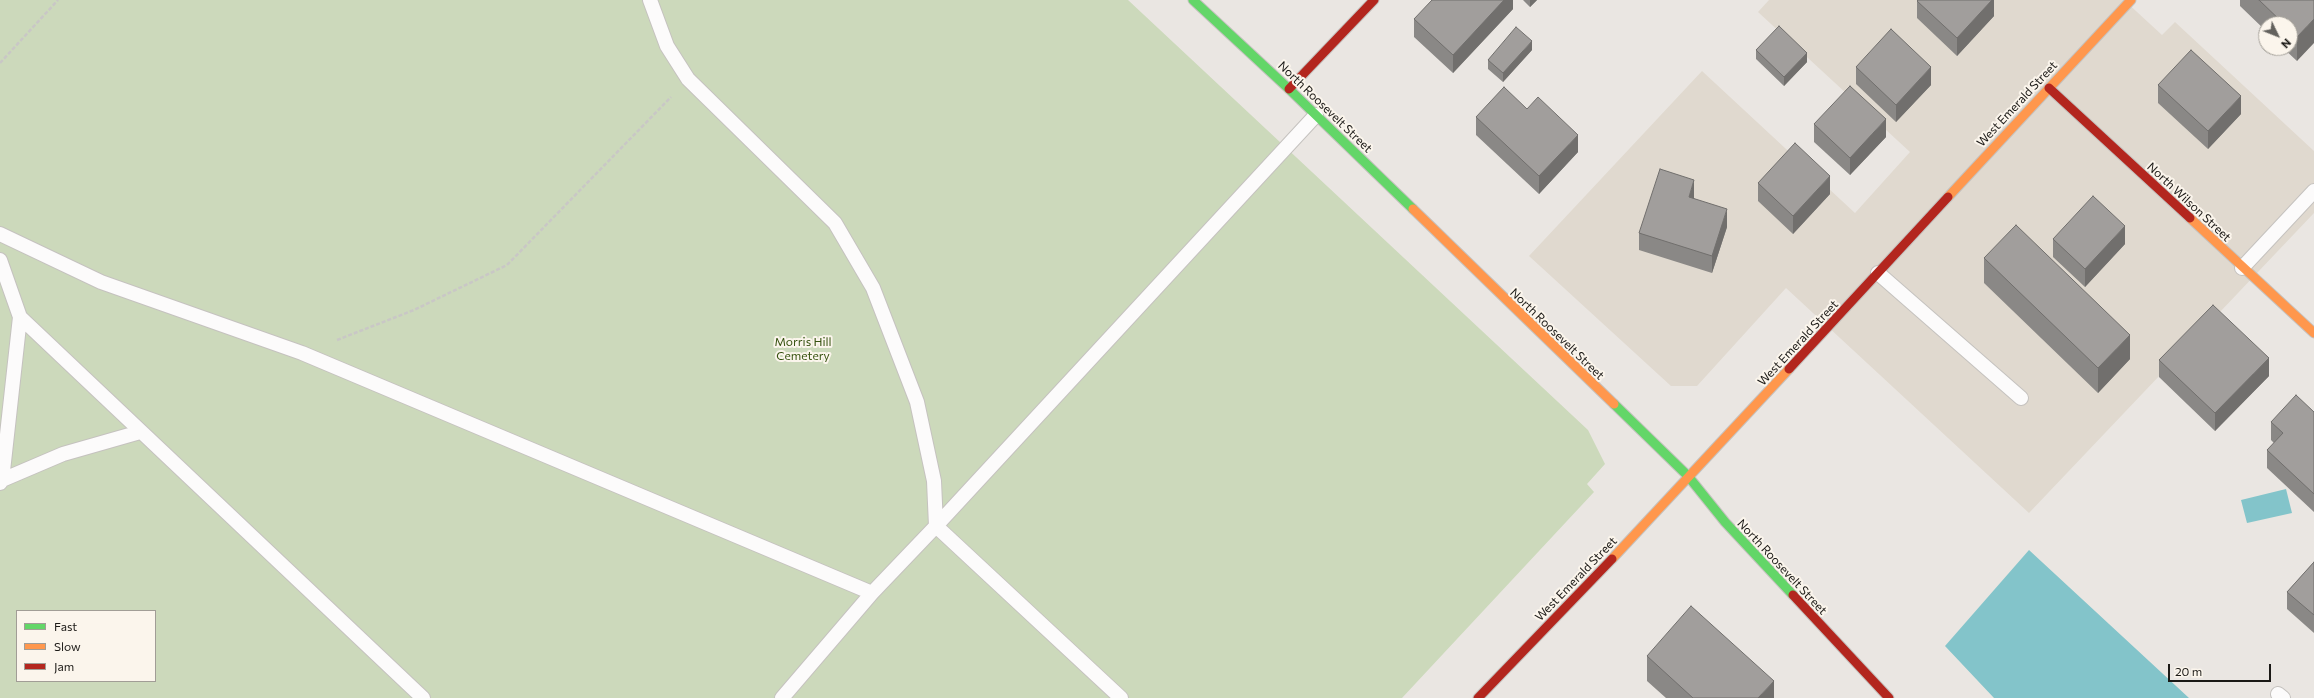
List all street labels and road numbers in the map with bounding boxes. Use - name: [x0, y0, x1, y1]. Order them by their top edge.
- street label: North Roosevelt Street: [1275, 58, 1375, 156]
- street label: West Emerald Street: [1974, 58, 2060, 150]
- street label: North Wilson Street: [2144, 159, 2234, 245]
- street label: North Roosevelt Street: [1507, 285, 1607, 383]
- street label: West Emerald Street: [1755, 297, 1841, 389]
- street label: North Roosevelt Street: [1734, 516, 1830, 618]
- street label: West Emerald Street: [1532, 534, 1620, 624]

